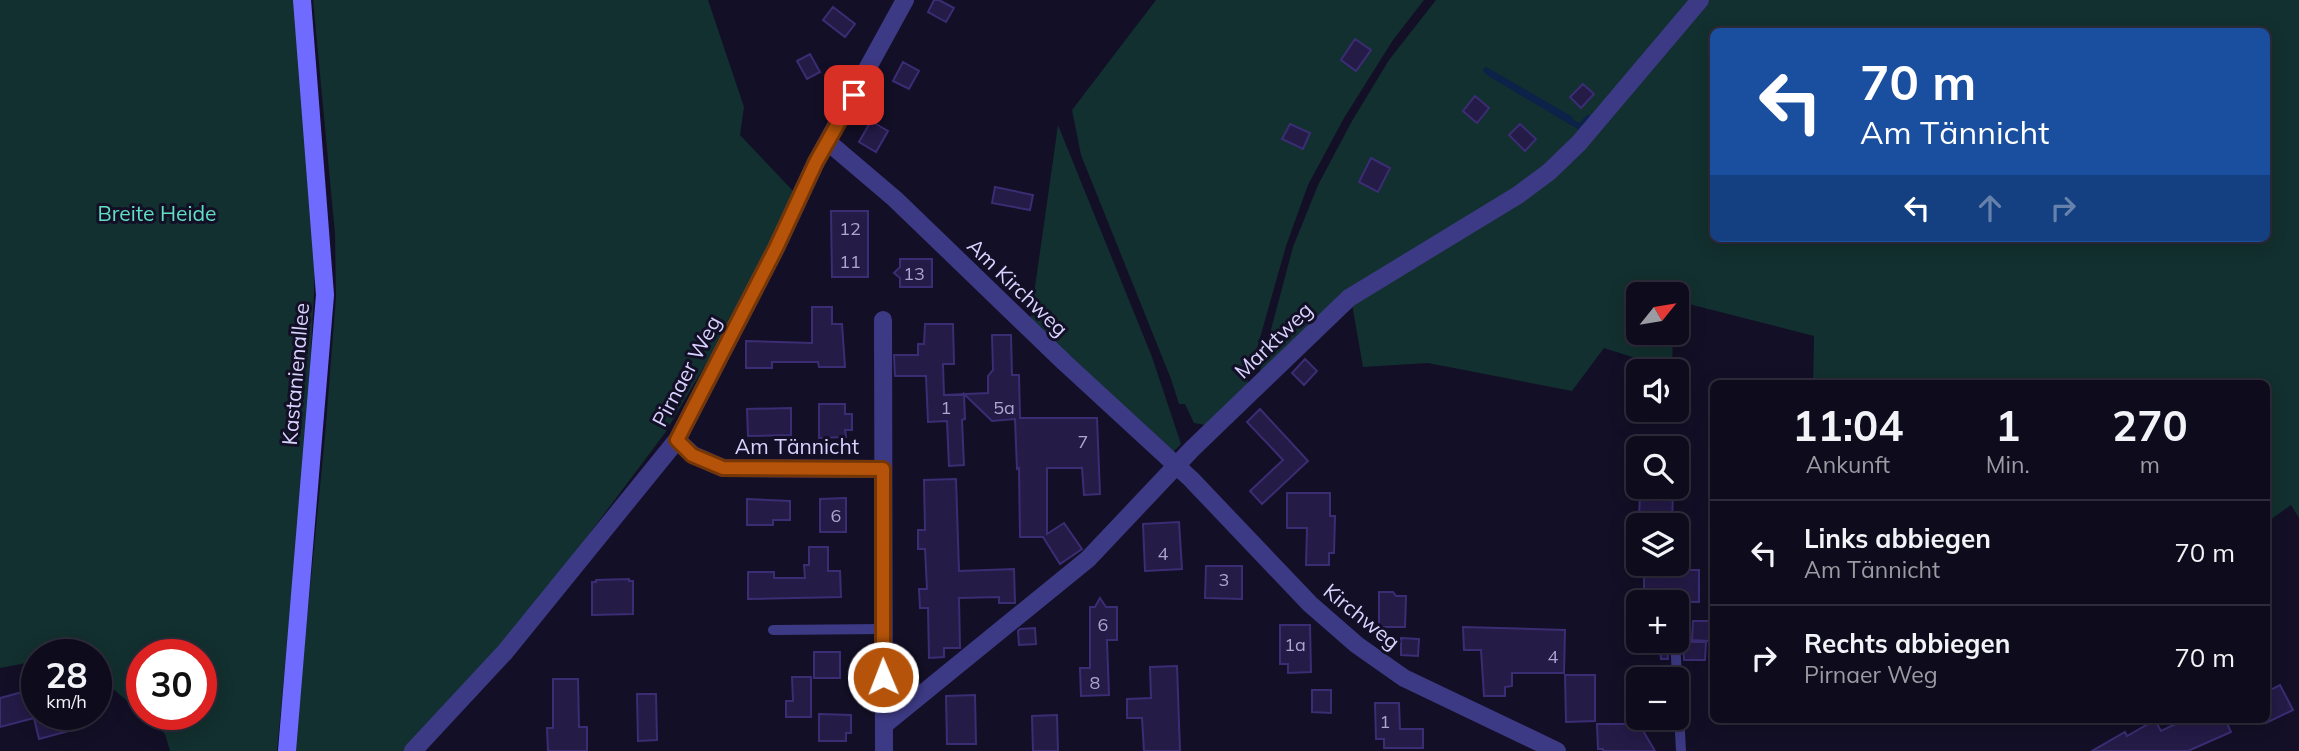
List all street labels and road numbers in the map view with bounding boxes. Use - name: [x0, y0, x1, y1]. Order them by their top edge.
- street label: Am Kirchweg: [962, 233, 1074, 341]
- street label: Marktweg: [1229, 296, 1317, 384]
- street label: Kastanienallee: [276, 302, 314, 446]
- street label: Pirnaer Weg: [646, 311, 726, 431]
- street label: Am Tännicht: [735, 433, 859, 459]
- street label: Kirchweg: [1319, 577, 1405, 655]

